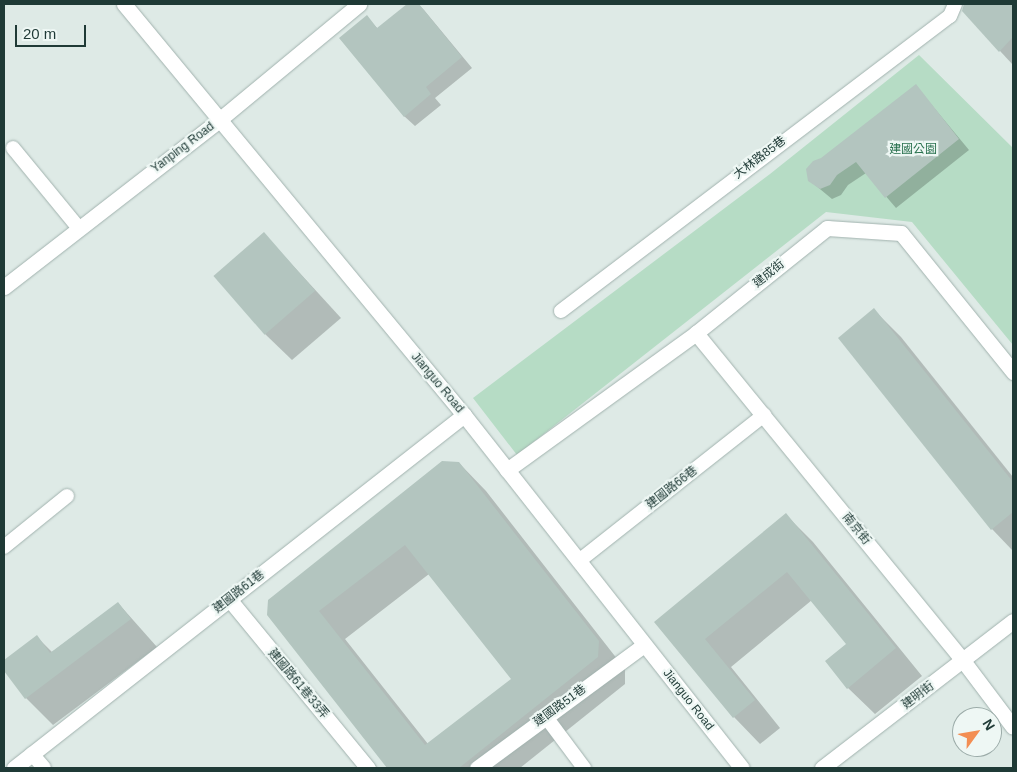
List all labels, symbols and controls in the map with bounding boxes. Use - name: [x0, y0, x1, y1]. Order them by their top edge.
- scale bar: [18, 15, 89, 47]
- text: 20 m: [23, 25, 56, 42]
- street label: Yanping Road: [149, 120, 217, 176]
- street label: 大林路85巷: [731, 134, 789, 182]
- park label: 建國公園: [889, 143, 937, 157]
- street label: 建成街: [750, 257, 788, 291]
- street label: Jianguo Road: [408, 350, 466, 416]
- street label: 建國路66巷: [643, 463, 701, 513]
- street label: 南京街: [839, 510, 873, 548]
- street label: 建國路61巷: [210, 567, 268, 617]
- street label: 建國路61巷33弄: [265, 646, 331, 722]
- street label: Jianguo Road: [660, 666, 716, 734]
- street label: 建明街: [899, 679, 937, 713]
- street label: 建國路51巷: [531, 682, 589, 730]
- north arrow: [952, 707, 1002, 757]
- text: N: [979, 716, 998, 733]

